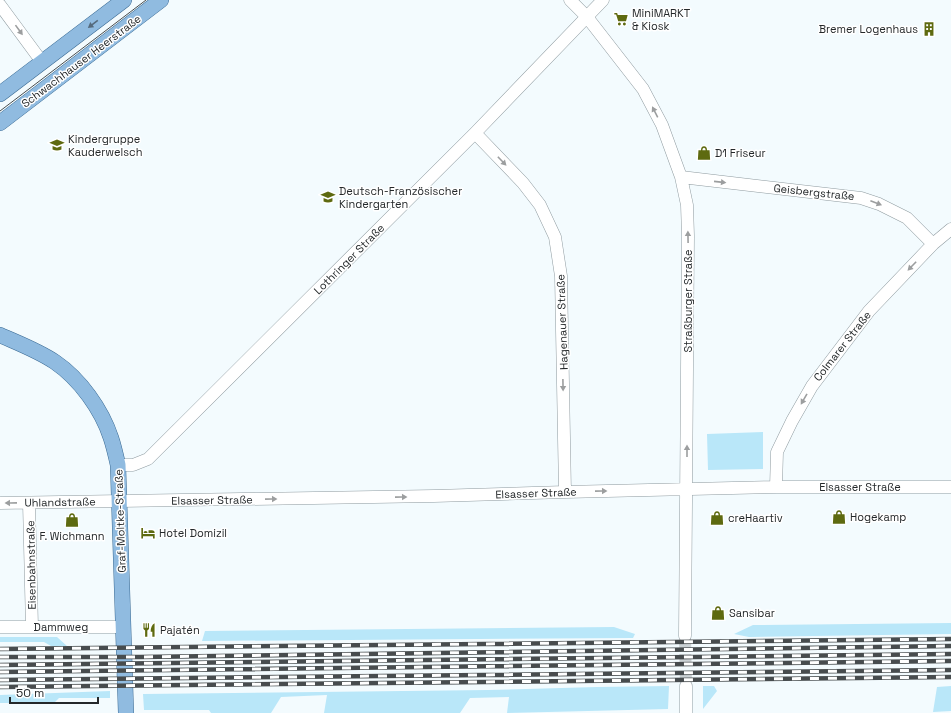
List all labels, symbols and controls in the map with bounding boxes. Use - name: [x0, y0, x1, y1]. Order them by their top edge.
- place label: MiniMARKT & Kiosk: [632, 6, 691, 33]
- supermarket icon: MiniMARKT & Kiosk: [613, 11, 629, 27]
- street label: Schwachhauser Heerstraße: [19, 12, 143, 110]
- one-way arrow: [88, 19, 98, 27]
- building icon: Bremer Logenhaus: [921, 21, 937, 37]
- place label: Bremer Logenhaus: [819, 22, 918, 36]
- one-way arrow: [15, 25, 23, 36]
- one-way arrow: [652, 106, 659, 118]
- place label: Kindergruppe Kauderwelsch: [68, 132, 142, 159]
- school or university icon: Kindergruppe Kauderwelsch: [49, 137, 65, 153]
- shop icon: D1 Friseur: [696, 145, 712, 161]
- place label: D1 Friseur: [715, 146, 766, 160]
- one-way arrow: [498, 156, 507, 166]
- one-way arrow: [714, 179, 726, 185]
- street label: Geisbergstraße: [773, 181, 855, 203]
- place label: Deutsch-Französischer Kindergarten: [339, 184, 462, 211]
- school or university icon: Deutsch-Französischer Kindergarten: [320, 189, 336, 205]
- one-way arrow: [870, 200, 882, 206]
- street label: Lothringer Straße: [311, 221, 387, 297]
- one-way arrow: [685, 230, 691, 243]
- street label: Straßburger Straße: [681, 250, 695, 352]
- one-way arrow: [908, 260, 917, 271]
- street label: Hagenauer Straße: [553, 274, 571, 370]
- street label: Colmarer Straße: [810, 308, 874, 384]
- one-way arrow: [560, 379, 566, 392]
- one-way arrow: [801, 393, 808, 405]
- one-way arrow: [684, 444, 690, 457]
- street label: Graf-Moltke-Straße: [111, 469, 129, 573]
- street label: Elsasser Straße: [819, 480, 901, 494]
- street label: Elsasser Straße: [495, 485, 577, 501]
- one-way arrow: [595, 488, 608, 494]
- street label: Elsasser Straße: [171, 492, 253, 508]
- street label: Uhlandstraße: [24, 494, 96, 510]
- one-way arrow: [395, 494, 408, 500]
- one-way arrow: [265, 496, 278, 502]
- one-way arrow: [4, 500, 17, 506]
- shop icon: Hogekamp: [831, 509, 847, 525]
- shop icon: creHaartiv: [709, 510, 725, 526]
- place label: Hogekamp: [850, 510, 906, 524]
- place label: creHaartiv: [728, 511, 783, 525]
- shop icon: F. Wichmann: [64, 512, 80, 528]
- street label: Eisenbahnstraße: [23, 520, 39, 610]
- hotel icon: Hotel Domizil: [140, 525, 156, 541]
- place label: Hotel Domizil: [159, 526, 227, 540]
- place label: F. Wichmann: [39, 529, 105, 543]
- shop icon: Sansibar: [710, 605, 726, 621]
- place label: Sansibar: [729, 606, 775, 620]
- street label: Dammweg: [34, 620, 88, 634]
- restaurant icon: Pajatén: [141, 622, 157, 638]
- place label: Pajatén: [160, 623, 200, 637]
- scale bar: [10, 679, 98, 705]
- text: 50 m: [16, 685, 44, 701]

